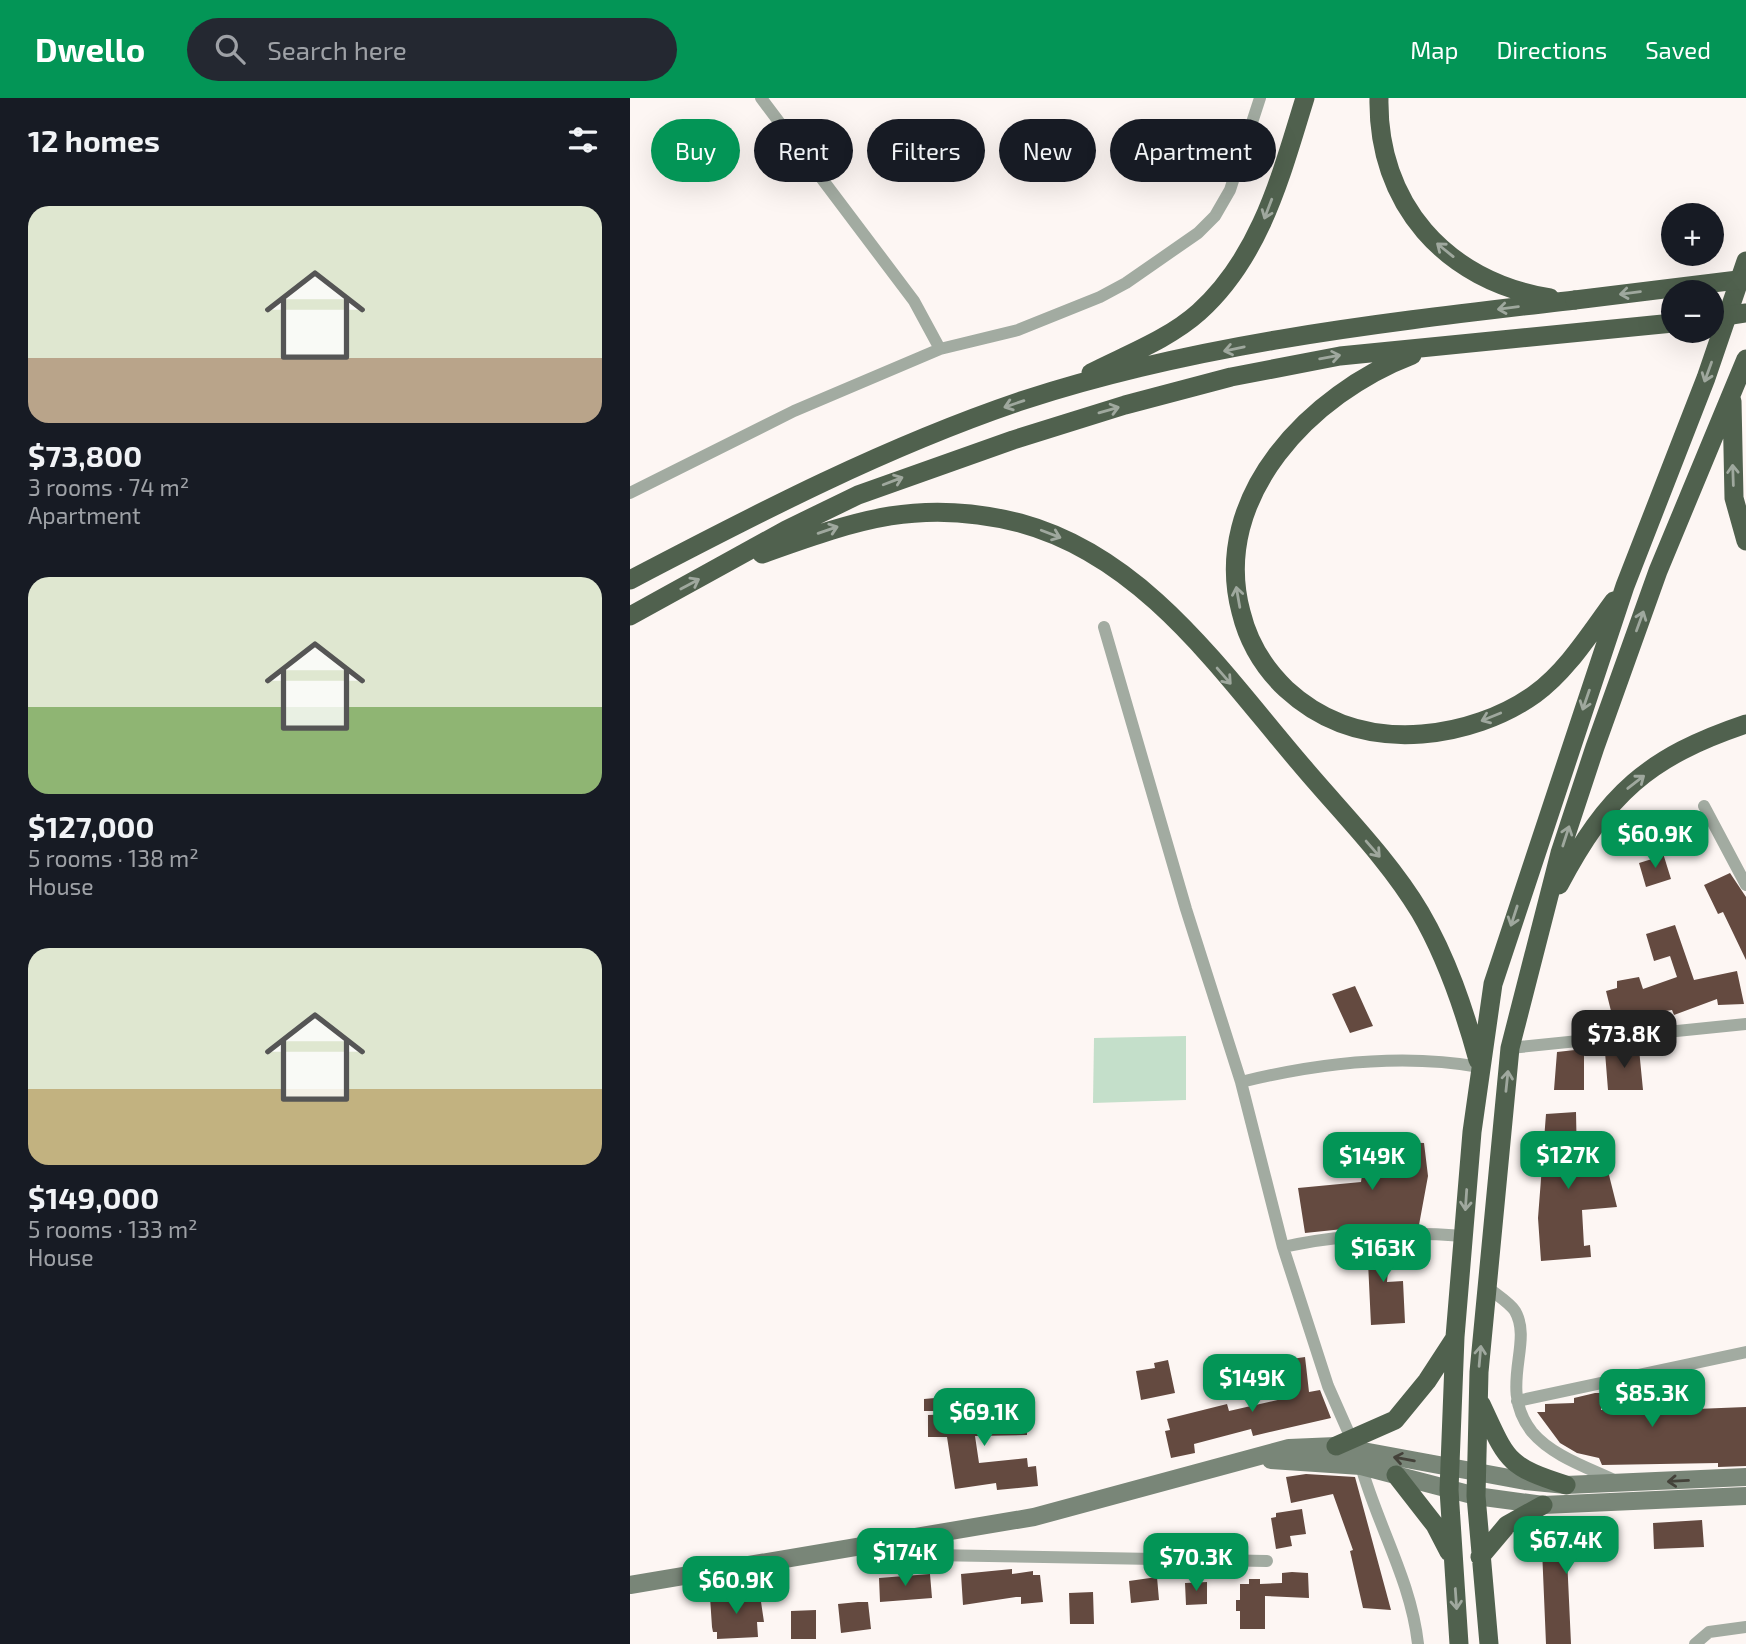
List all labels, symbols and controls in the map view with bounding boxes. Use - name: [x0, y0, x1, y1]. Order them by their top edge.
- search box: [187, 18, 677, 81]
- text: Dwello: [35, 29, 145, 69]
- icon: search: [211, 30, 249, 68]
- text: Search here: [267, 34, 407, 65]
- text: Map: [1410, 35, 1458, 64]
- text: Directions: [1496, 35, 1607, 64]
- text: Saved: [1645, 35, 1711, 64]
- chip: Buy: [651, 119, 740, 182]
- chip: Rent: [754, 119, 853, 182]
- chip: Filters: [867, 119, 985, 182]
- chip: New: [999, 119, 1096, 182]
- chip: Apartment: [1110, 119, 1276, 182]
- icon: filters: [564, 121, 602, 159]
- text: 12 homes: [28, 122, 160, 158]
- one-way arrow: [1260, 198, 1273, 219]
- map controls: [1661, 203, 1724, 343]
- button: +: [1661, 203, 1724, 266]
- one-way arrow: [1437, 243, 1455, 258]
- icon: home: [252, 252, 378, 378]
- button: −: [1661, 280, 1724, 343]
- one-way arrow: [1619, 286, 1641, 299]
- one-way arrow: [1497, 301, 1519, 314]
- one-way arrow: [1223, 342, 1246, 356]
- one-way arrow: [1318, 350, 1341, 364]
- one-way arrow: [1701, 361, 1713, 383]
- one-way arrow: [1003, 399, 1025, 411]
- one-way arrow: [1098, 402, 1120, 415]
- text: $73,800: [28, 437, 142, 473]
- one-way arrow: [1726, 463, 1740, 486]
- text: 3 rooms · 74 m²: [28, 473, 189, 501]
- one-way arrow: [881, 474, 903, 487]
- text: Apartment: [28, 501, 141, 529]
- one-way arrow: [817, 523, 839, 535]
- one-way arrow: [1039, 528, 1061, 541]
- one-way arrow: [680, 577, 700, 591]
- one-way arrow: [1230, 586, 1244, 609]
- one-way arrow: [1634, 610, 1647, 632]
- icon: home: [252, 623, 378, 749]
- one-way arrow: [1216, 667, 1232, 685]
- one-way arrow: [1579, 689, 1591, 711]
- one-way arrow: [1480, 711, 1502, 724]
- one-way arrow: [1626, 774, 1644, 789]
- text: $127,000: [28, 808, 154, 844]
- pin: $60.9K: [1598, 810, 1712, 870]
- text: $60.9K: [1617, 819, 1693, 847]
- one-way arrow: [1560, 825, 1573, 847]
- one-way arrow: [1365, 839, 1381, 857]
- text: 5 rooms · 138 m²: [28, 844, 199, 872]
- text: House: [28, 872, 94, 900]
- one-way arrow: [1507, 905, 1520, 927]
- icon: home: [252, 994, 378, 1120]
- pin: $73.8K: [1567, 1010, 1681, 1070]
- text: $73.8K: [1587, 1019, 1661, 1047]
- one-way arrow: [1501, 1070, 1514, 1093]
- pin: $149K: [1323, 1132, 1421, 1192]
- pin: $127K: [1519, 1132, 1617, 1191]
- text: $127K: [1536, 1140, 1600, 1168]
- text: $149K: [1339, 1141, 1405, 1169]
- text: $149,000: [28, 1179, 159, 1215]
- one-way arrow: [1459, 1189, 1472, 1211]
- text: 5 rooms · 133 m²: [28, 1215, 198, 1243]
- pin: $163K: [1334, 1224, 1432, 1284]
- text: $163K: [1351, 1233, 1415, 1261]
- text: House: [28, 1243, 94, 1271]
- one-way arrow: [1474, 1345, 1487, 1368]
- pin: $149K: [1203, 1354, 1301, 1414]
- text: $149K: [1219, 1363, 1285, 1391]
- pin: $85.3K: [1595, 1370, 1709, 1429]
- text: $85.3K: [1615, 1378, 1689, 1406]
- pin: $69.1K: [927, 1388, 1041, 1448]
- text: $69.1K: [949, 1397, 1019, 1425]
- one-way arrow: [1393, 1452, 1416, 1465]
- one-way arrow: [1667, 1474, 1690, 1487]
- pin: $67.4K: [1509, 1516, 1623, 1576]
- text: $67.4K: [1530, 1525, 1602, 1553]
- pin: $174K: [856, 1528, 954, 1588]
- pin: $70.3K: [1139, 1534, 1253, 1593]
- text: $174K: [873, 1537, 937, 1565]
- text: $70.3K: [1159, 1542, 1233, 1570]
- pin: $60.9K: [679, 1556, 793, 1616]
- text: $60.9K: [698, 1565, 774, 1593]
- one-way arrow: [1450, 1587, 1463, 1609]

